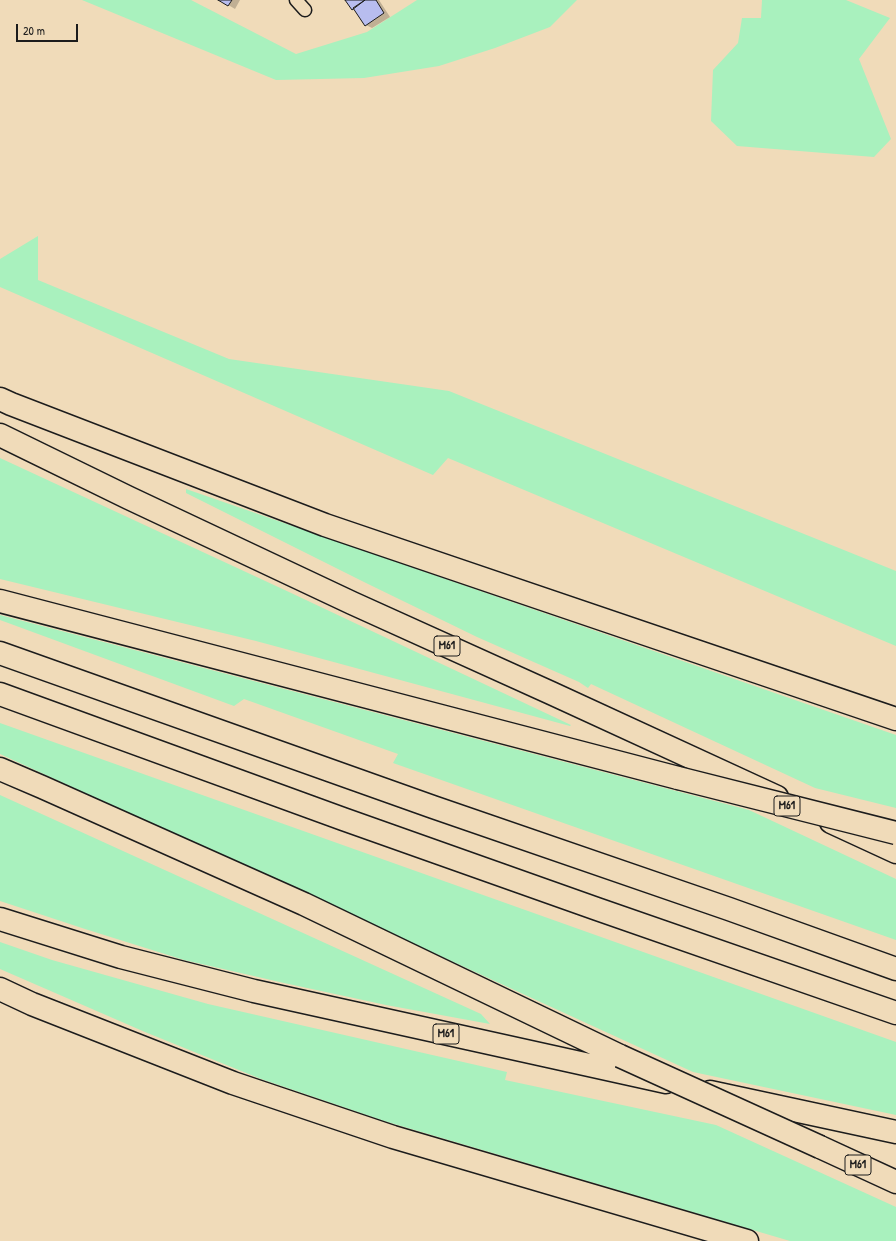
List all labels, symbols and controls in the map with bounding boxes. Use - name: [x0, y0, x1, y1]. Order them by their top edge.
- scale bar: [18, 16, 80, 42]
- text: 20 m: [23, 22, 45, 39]
- road number: M61: [434, 636, 460, 656]
- road number: M61: [774, 796, 800, 816]
- road number: M61: [433, 1024, 459, 1044]
- road number: M61: [845, 1155, 871, 1175]

